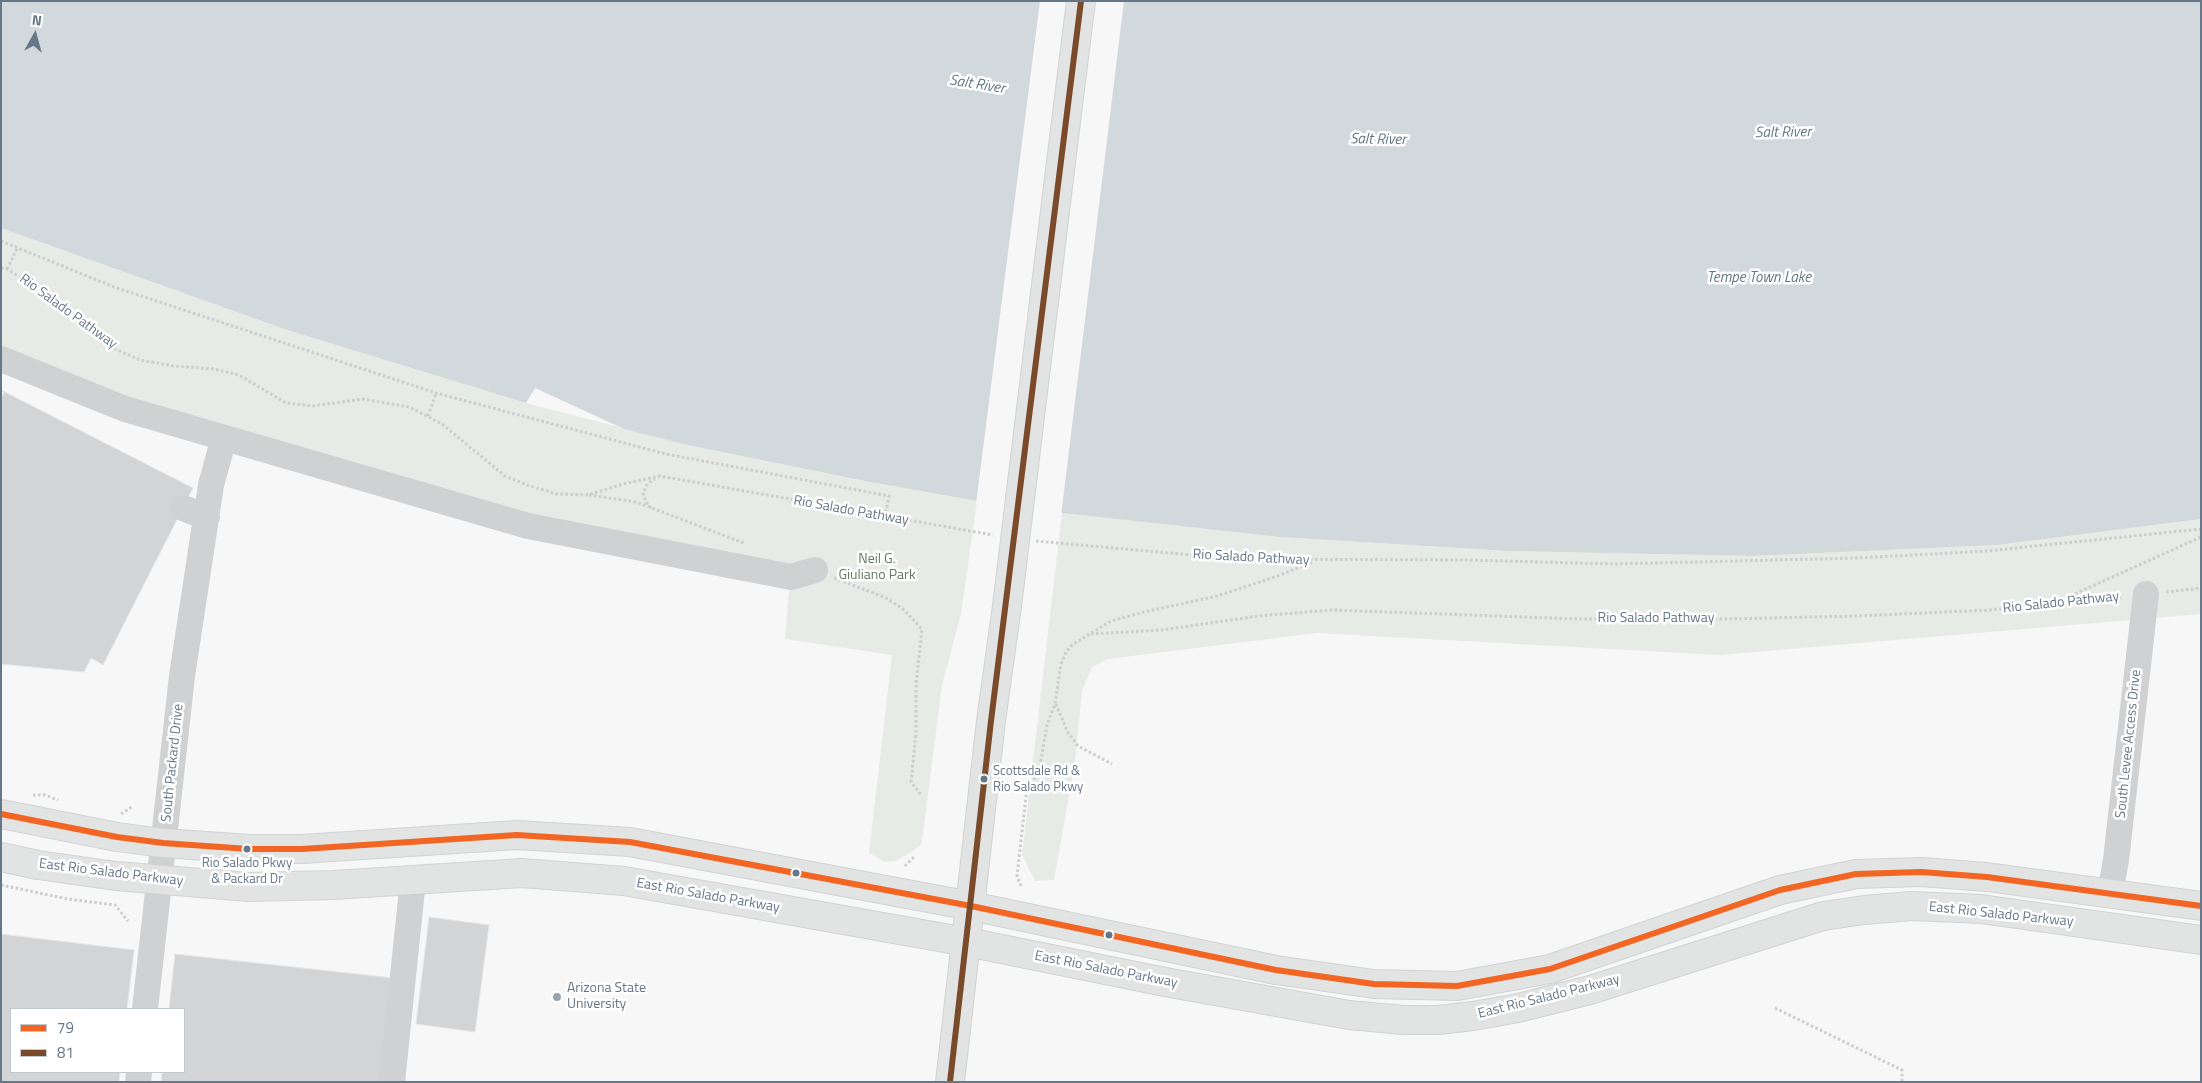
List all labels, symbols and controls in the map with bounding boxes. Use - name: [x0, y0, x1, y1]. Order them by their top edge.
- text: N: [31, 9, 43, 31]
- north arrow: [10, 10, 60, 60]
- water label: Salt River: [948, 72, 1006, 98]
- water label: Salt River: [1755, 124, 1811, 142]
- water label: Salt River: [1350, 131, 1406, 149]
- water label: Tempe Town Lake: [1707, 269, 1811, 287]
- street label: Rio Salado Pathway: [16, 271, 120, 353]
- street label: Rio Salado Pathway: [792, 493, 910, 529]
- street label: Rio Salado Pathway: [1192, 547, 1310, 569]
- park label: Neil G. Giuliano Park: [838, 552, 916, 584]
- street label: Rio Salado Pathway: [2002, 589, 2120, 617]
- street label: Rio Salado Pathway: [1598, 611, 1714, 627]
- street label: South Levee Access Drive: [2113, 669, 2145, 819]
- street label: South Packard Drive: [158, 703, 188, 823]
- place label: Scottsdale Rd & Rio Salado Pkwy: [993, 764, 1083, 795]
- marker: Scottsdale Rd & Rio Salado Pkwy: [979, 774, 989, 784]
- marker: Rio Salado Pkwy & Packard Dr: [242, 844, 252, 854]
- street label: East Rio Salado Parkway: [38, 856, 184, 890]
- place label: Rio Salado Pkwy & Packard Dr: [202, 856, 292, 887]
- unlabelled marker: [791, 868, 801, 878]
- street label: East Rio Salado Parkway: [635, 875, 781, 917]
- street label: East Rio Salado Parkway: [1928, 899, 2074, 931]
- unlabelled marker: [1104, 930, 1114, 940]
- street label: East Rio Salado Parkway: [1033, 948, 1179, 992]
- street label: East Rio Salado Parkway: [1477, 971, 1621, 1023]
- place label: Arizona State University: [567, 981, 646, 1014]
- marker: Arizona State University: [551, 991, 563, 1003]
- legend: [10, 1008, 185, 1073]
- text: 79: [57, 1016, 74, 1039]
- text: 81: [57, 1041, 74, 1064]

